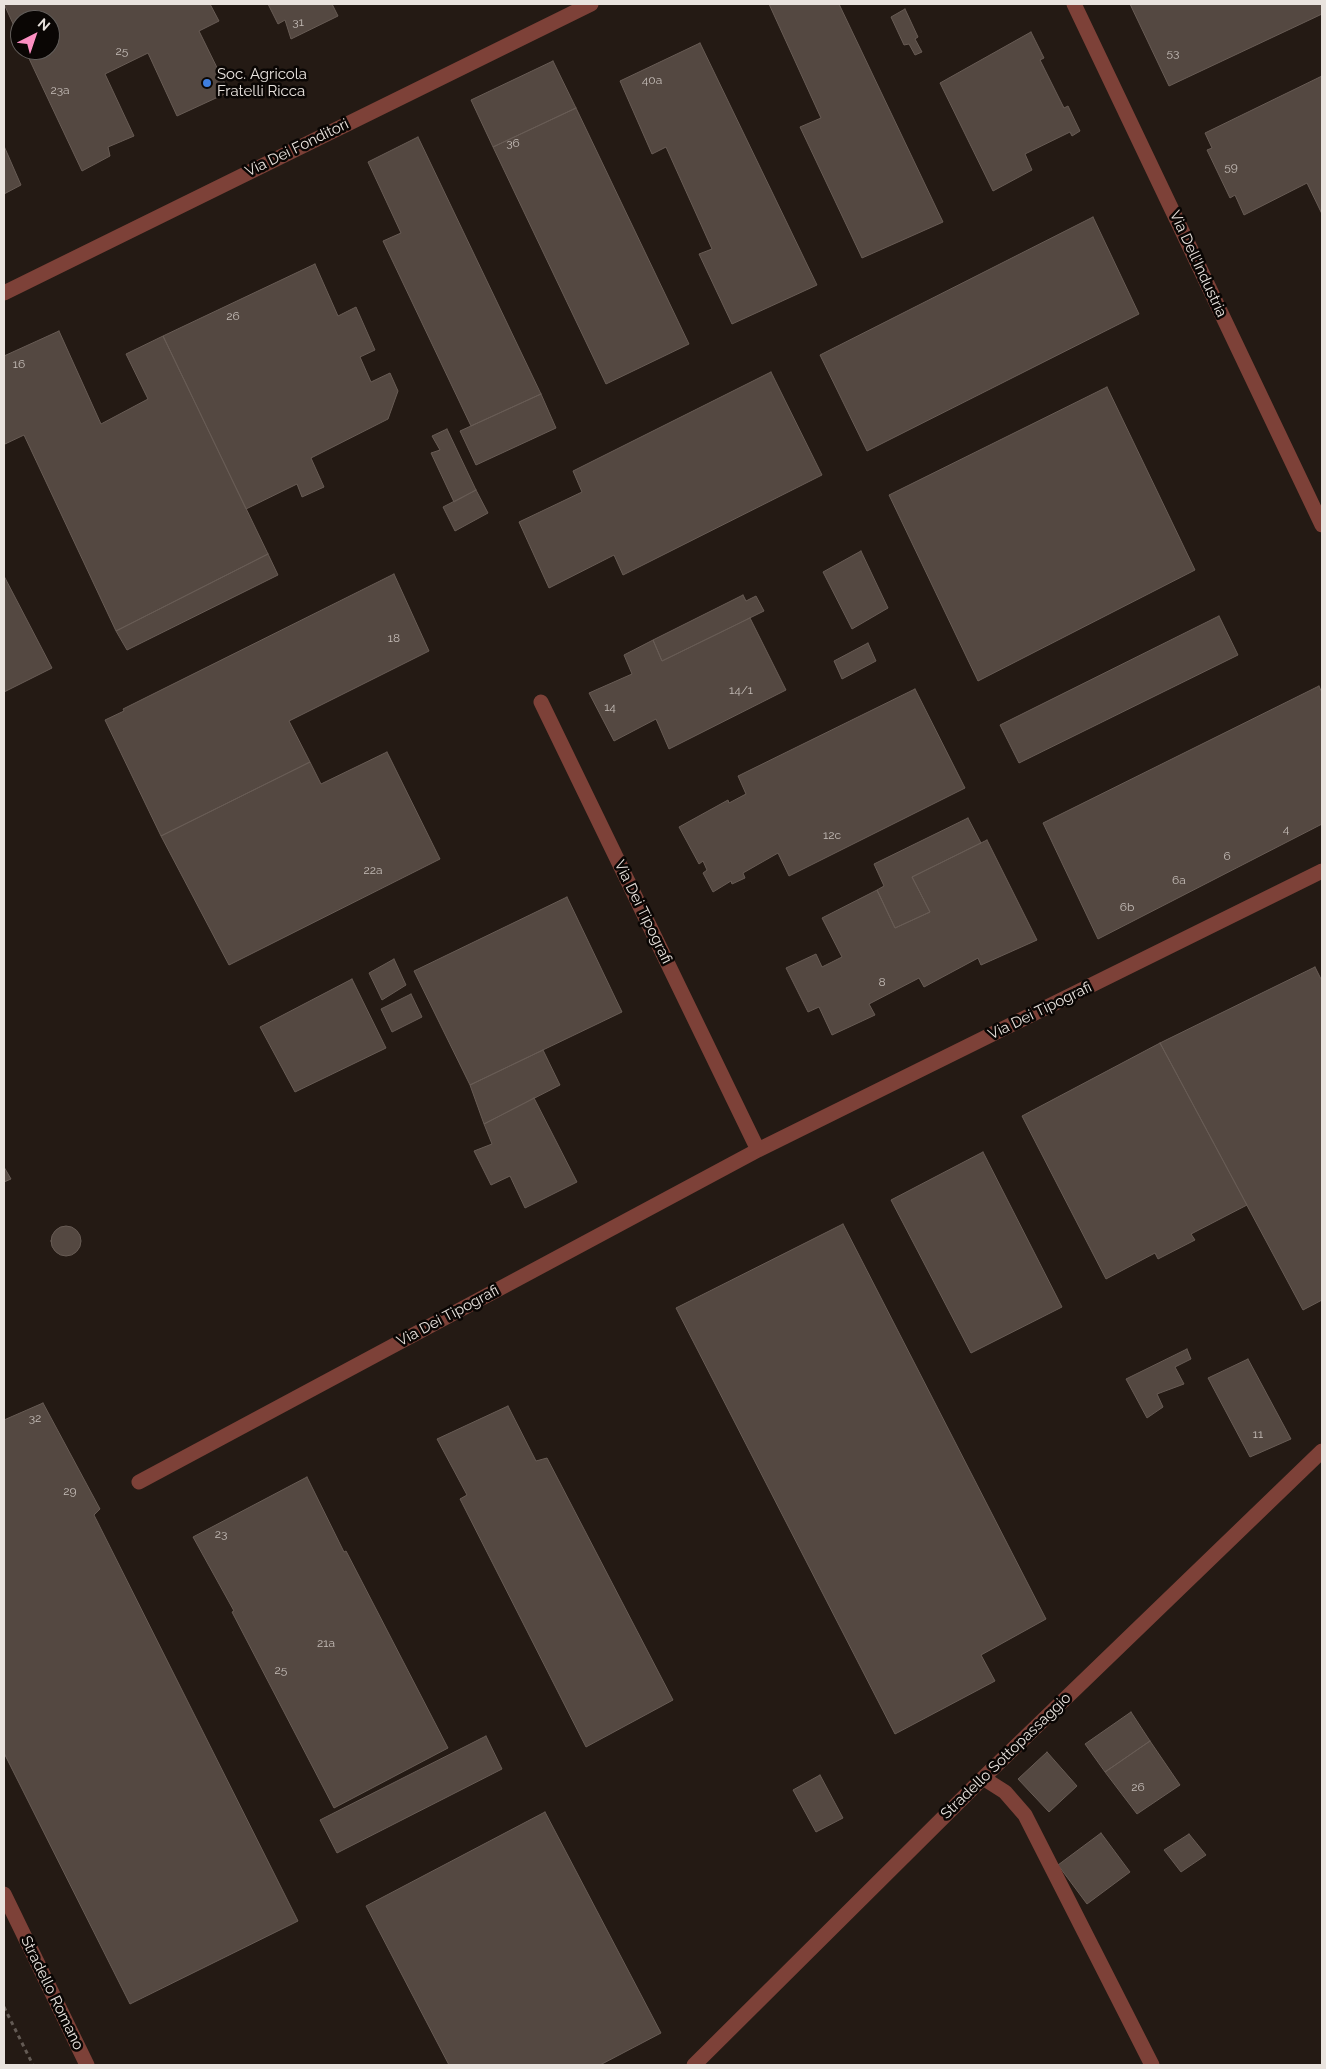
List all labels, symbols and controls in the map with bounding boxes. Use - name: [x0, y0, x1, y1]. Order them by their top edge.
- north arrow: [10, 10, 60, 60]
- text: N: [35, 15, 53, 34]
- house number: 31: [292, 15, 304, 29]
- house number: 25: [116, 44, 128, 58]
- house number: 53: [1167, 46, 1179, 60]
- place label: Soc. Agricola Fratelli Ricca: [217, 65, 307, 100]
- house number: 40a: [642, 73, 662, 87]
- marker: Soc. Agricola Fratelli Ricca: [201, 77, 213, 89]
- house number: 23a: [50, 83, 70, 97]
- street label: Via Dei Fonditori: [242, 115, 352, 181]
- house number: 36: [506, 136, 520, 150]
- house number: 59: [1224, 160, 1238, 174]
- street label: Via Dell'Industria: [1165, 208, 1231, 320]
- house number: 26: [226, 309, 240, 323]
- house number: 16: [13, 357, 25, 371]
- house number: 18: [388, 631, 400, 645]
- house number: 14/1: [729, 683, 753, 697]
- house number: 14: [604, 700, 616, 714]
- house number: 4: [1283, 822, 1289, 836]
- house number: 12c: [823, 828, 841, 842]
- house number: 6: [1223, 849, 1231, 863]
- street label: Via Dei Tipografi: [610, 857, 676, 967]
- house number: 22a: [363, 863, 383, 877]
- house number: 6a: [1172, 873, 1186, 887]
- house number: 6b: [1120, 900, 1134, 914]
- house number: 8: [878, 975, 886, 989]
- street label: Via Dei Tipografi: [985, 978, 1095, 1044]
- street label: Via Dei Tipografi: [394, 1282, 502, 1350]
- house number: 32: [29, 1411, 41, 1425]
- house number: 11: [1253, 1427, 1263, 1441]
- house number: 29: [63, 1484, 77, 1498]
- house number: 23: [215, 1527, 227, 1541]
- house number: 21a: [317, 1636, 335, 1650]
- house number: 25: [275, 1663, 287, 1677]
- street label: Stradello Sottopassaggio: [937, 1689, 1075, 1823]
- house number: 26: [1131, 1780, 1145, 1794]
- street label: Stradello Romano: [17, 1933, 87, 2053]

